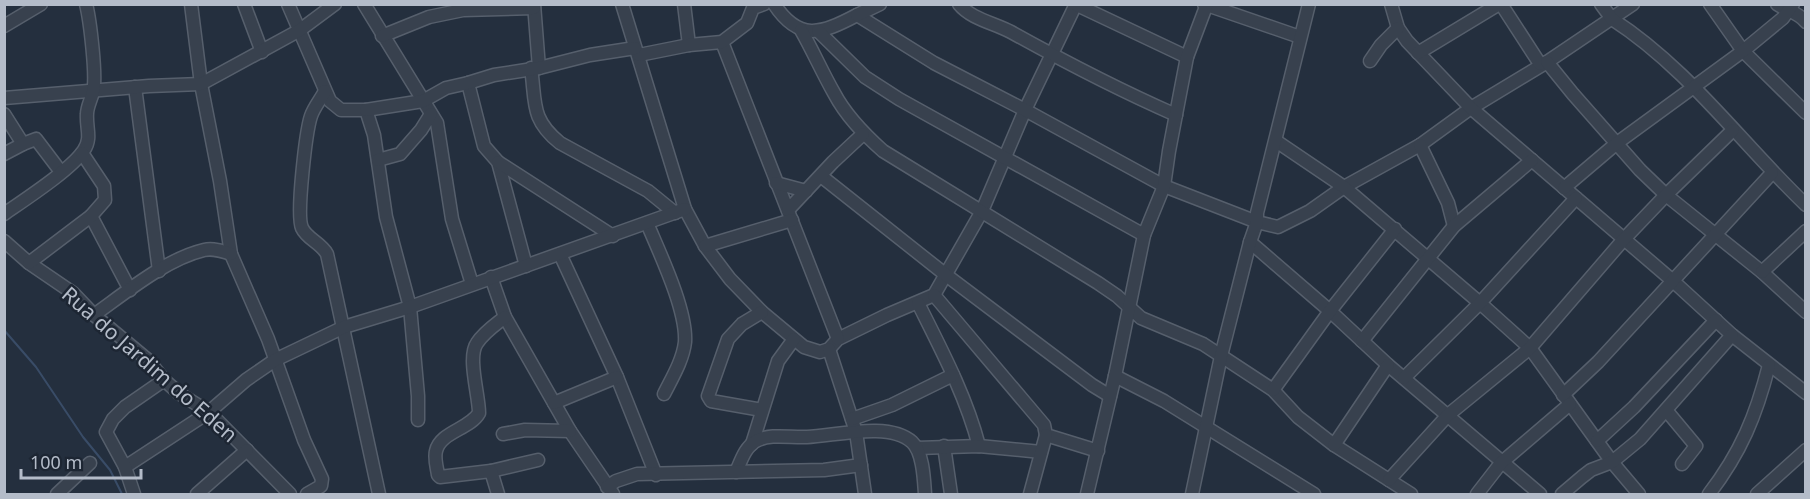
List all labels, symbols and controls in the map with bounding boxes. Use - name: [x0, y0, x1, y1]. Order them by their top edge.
- street label: Rua do Jardim do Eden: [56, 280, 244, 448]
- scale bar: [21, 442, 141, 480]
- text: 100 m: [30, 450, 82, 474]

